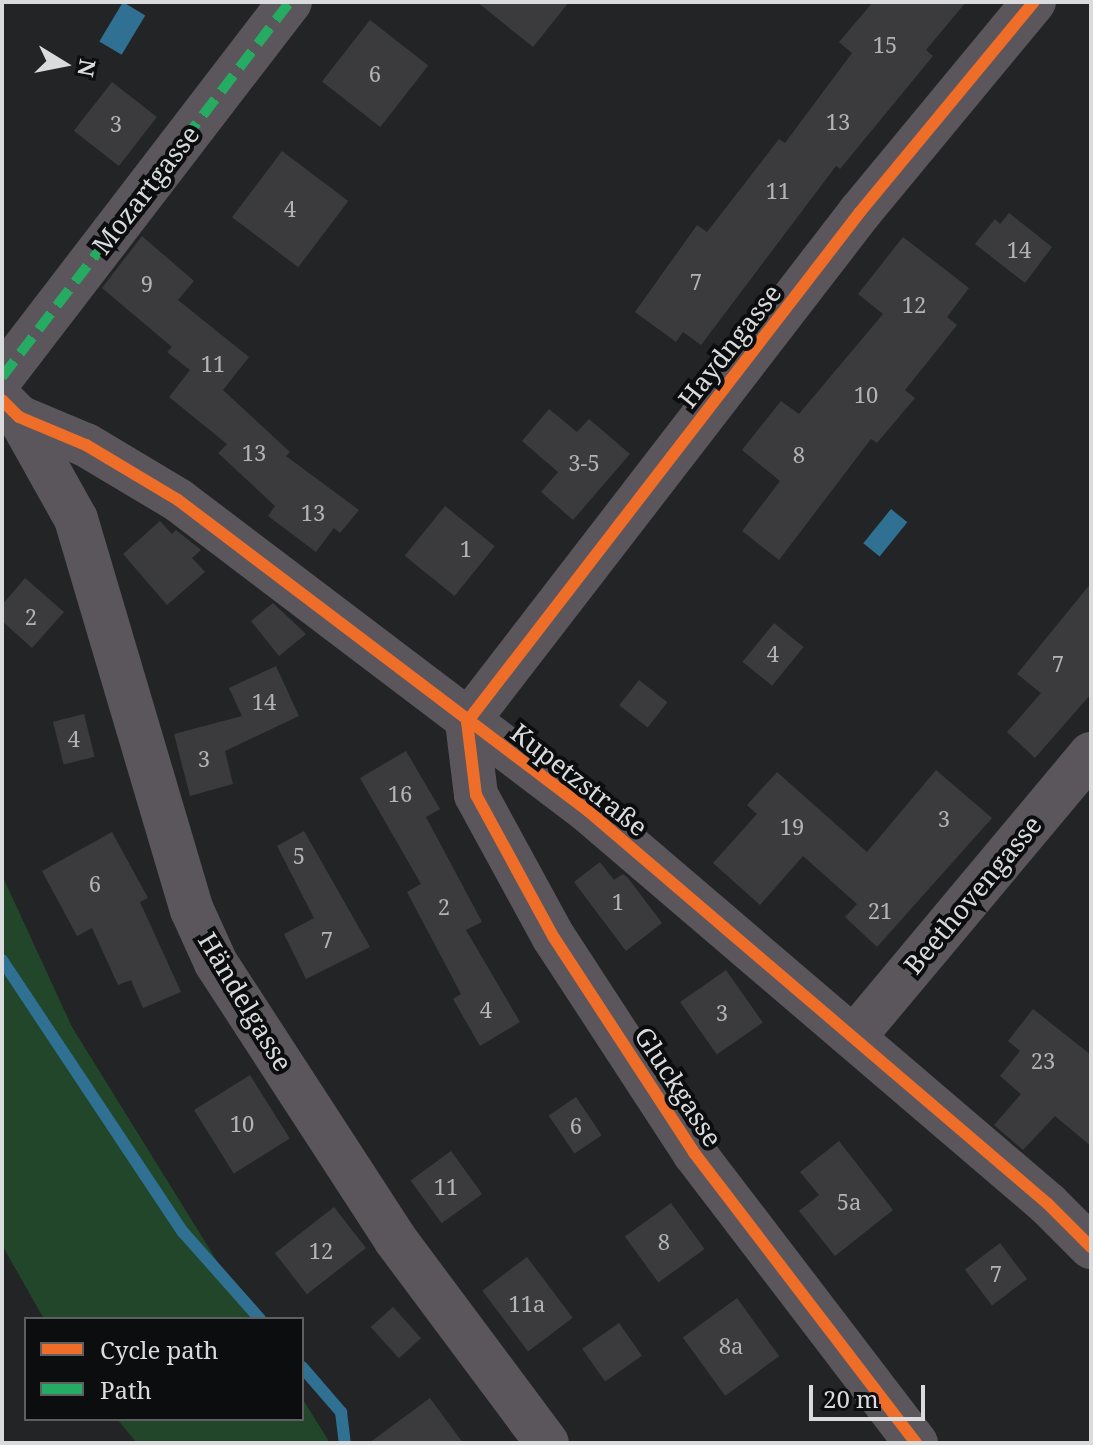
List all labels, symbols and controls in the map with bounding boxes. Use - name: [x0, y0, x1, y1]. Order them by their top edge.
- north arrow: [24, 24, 104, 104]
- house number: 15: [873, 32, 897, 58]
- text: N: [71, 57, 104, 79]
- house number: 6: [369, 61, 381, 87]
- house number: 13: [826, 109, 850, 135]
- house number: 3: [110, 111, 122, 137]
- street label: Mozartgasse: [86, 119, 206, 261]
- house number: 11: [766, 178, 790, 204]
- house number: 4: [284, 196, 296, 222]
- house number: 14: [1007, 237, 1031, 263]
- house number: 7: [690, 269, 702, 295]
- house number: 9: [141, 271, 153, 297]
- street label: Haydngasse: [672, 278, 788, 414]
- house number: 12: [902, 292, 926, 318]
- house number: 11: [201, 351, 225, 377]
- house number: 10: [854, 382, 878, 408]
- house number: 13: [242, 440, 266, 466]
- house number: 8: [793, 442, 805, 468]
- house number: 3-5: [568, 450, 600, 476]
- house number: 13: [301, 500, 325, 526]
- house number: 1: [460, 536, 472, 562]
- house number: 2: [25, 604, 37, 630]
- house number: 4: [767, 641, 779, 667]
- house number: 7: [1052, 651, 1064, 677]
- house number: 14: [252, 689, 276, 715]
- street label: Kupetzstraße: [505, 717, 653, 843]
- house number: 4: [68, 726, 80, 752]
- house number: 3: [198, 746, 210, 772]
- house number: 16: [388, 781, 412, 807]
- house number: 3: [938, 806, 950, 832]
- street label: Beethovengasse: [898, 809, 1048, 981]
- house number: 19: [780, 814, 804, 840]
- house number: 5: [293, 843, 305, 869]
- house number: 6: [89, 871, 101, 897]
- house number: 1: [612, 889, 624, 915]
- house number: 2: [438, 894, 450, 920]
- house number: 21: [868, 898, 892, 924]
- street label: Händelgasse: [191, 927, 299, 1077]
- house number: 7: [321, 927, 333, 953]
- house number: 4: [480, 997, 492, 1023]
- house number: 3: [716, 1000, 728, 1026]
- street label: Gluckgasse: [628, 1021, 728, 1153]
- house number: 23: [1031, 1048, 1055, 1074]
- house number: 10: [230, 1111, 254, 1137]
- house number: 6: [570, 1113, 582, 1139]
- house number: 11: [434, 1174, 458, 1200]
- house number: 5a: [837, 1189, 861, 1215]
- house number: 8: [658, 1229, 670, 1255]
- house number: 12: [309, 1238, 333, 1264]
- house number: 7: [990, 1261, 1002, 1287]
- house number: 11a: [509, 1291, 545, 1317]
- legend: [24, 1317, 304, 1421]
- text: Cycle path: [100, 1333, 219, 1366]
- house number: 8a: [719, 1333, 743, 1359]
- scale bar: [813, 1369, 929, 1419]
- text: Path: [100, 1373, 152, 1406]
- text: 20 m: [823, 1382, 879, 1415]

